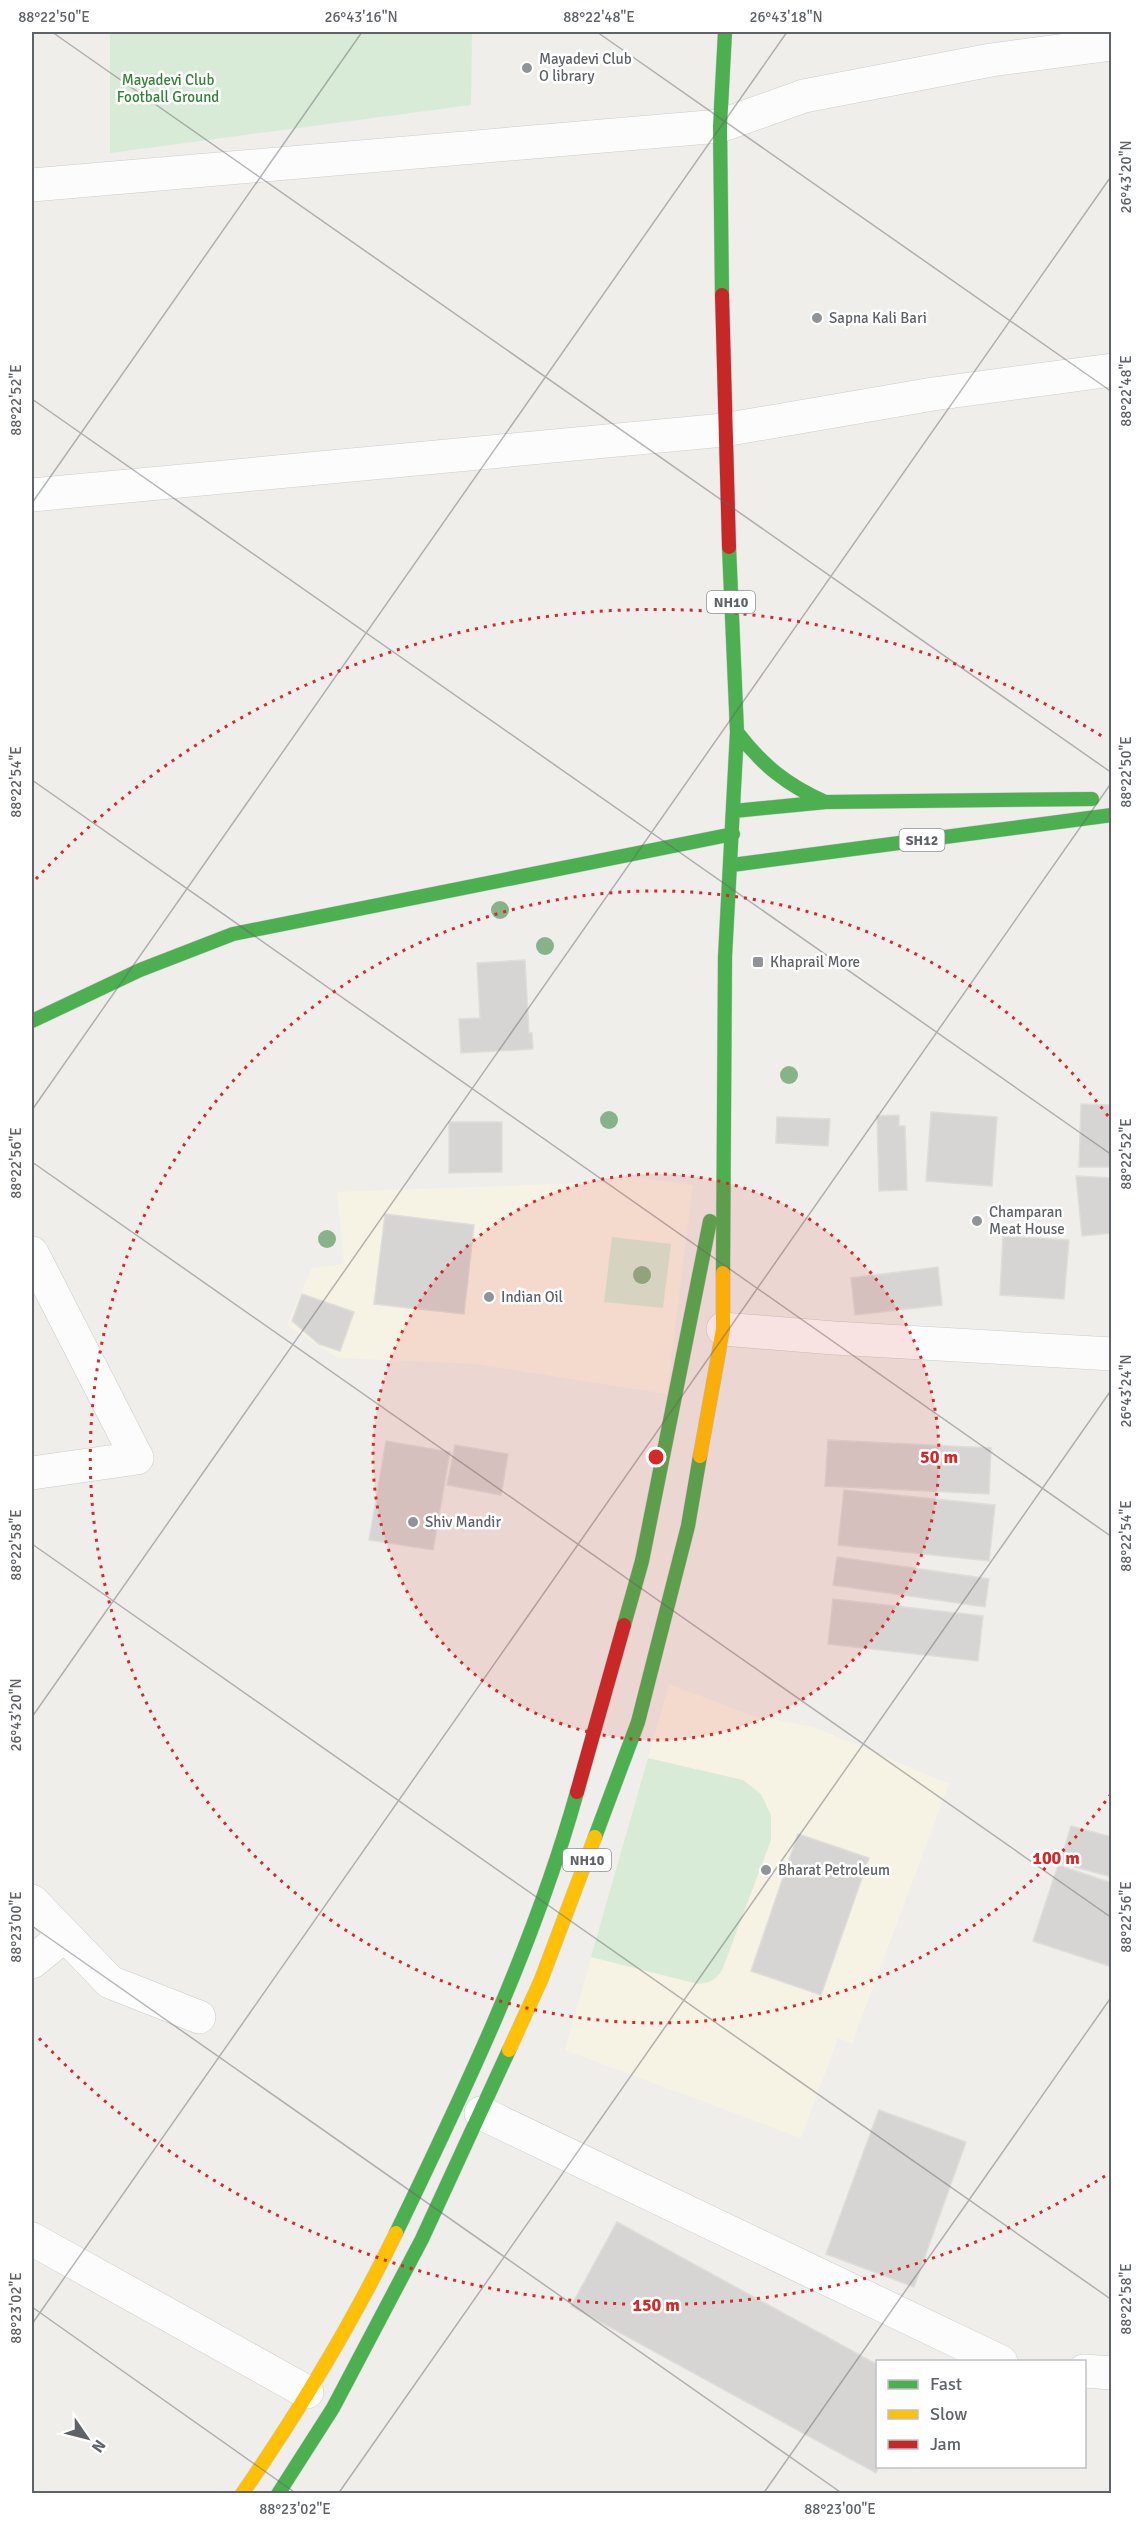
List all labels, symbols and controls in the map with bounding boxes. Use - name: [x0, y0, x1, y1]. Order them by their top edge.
- text: 88°22'50"E: [18, 8, 90, 26]
- text: 26°43'16"N: [324, 8, 398, 26]
- text: 88°22'48"E: [563, 8, 635, 26]
- text: 26°43'18"N: [749, 8, 823, 26]
- place label: Mayadevi Club O library: [539, 50, 632, 85]
- marker: Mayadevi Club O library: [520, 61, 534, 75]
- park label: Mayadevi Club Football Ground: [117, 71, 219, 106]
- text: 26°43'20"N: [1117, 140, 1135, 214]
- place label: Sapna Kali Bari: [829, 309, 927, 327]
- marker: Sapna Kali Bari: [810, 311, 824, 325]
- text: 88°22'48"E: [1117, 355, 1135, 427]
- text: 88°22'52"E: [7, 364, 25, 436]
- road number: NH10: [707, 591, 755, 613]
- text: 88°22'50"E: [1117, 736, 1135, 808]
- text: 88°22'54"E: [7, 746, 25, 818]
- road number: SH12: [900, 829, 944, 851]
- place label: Khaprail More: [770, 953, 860, 971]
- marker: Khaprail More: [751, 955, 765, 969]
- text: 88°22'52"E: [1117, 1118, 1135, 1190]
- text: 88°22'56"E: [7, 1127, 25, 1199]
- place label: Champaran Meat House: [989, 1203, 1065, 1238]
- marker: Champaran Meat House: [970, 1214, 984, 1228]
- place label: Indian Oil: [501, 1288, 563, 1306]
- marker: Indian Oil: [482, 1290, 496, 1304]
- text: 26°43'24"N: [1117, 1354, 1135, 1428]
- text: 50 m: [920, 1446, 958, 1468]
- centre of rings: [646, 1447, 666, 1467]
- text: 88°22'54"E: [1117, 1500, 1135, 1572]
- text: 88°22'58"E: [7, 1509, 25, 1581]
- place label: Shiv Mandir: [425, 1513, 501, 1531]
- marker: Shiv Mandir: [406, 1515, 420, 1529]
- text: 26°43'20"N: [7, 1678, 25, 1752]
- text: 100 m: [1032, 1847, 1080, 1869]
- road number: NH10: [563, 1849, 611, 1871]
- place label: Bharat Petroleum: [778, 1861, 890, 1879]
- marker: Bharat Petroleum: [759, 1863, 773, 1877]
- text: 88°22'56"E: [1117, 1881, 1135, 1953]
- text: 88°23'00"E: [7, 1891, 25, 1963]
- text: 88°22'58"E: [1117, 2263, 1135, 2335]
- text: 88°23'02"E: [7, 2272, 25, 2344]
- text: 150 m: [632, 2294, 680, 2316]
- legend: [876, 2360, 1086, 2468]
- text: Fast: [930, 2373, 962, 2395]
- text: Slow: [930, 2403, 967, 2425]
- north arrow: [57, 2408, 117, 2468]
- text: Jam: [930, 2433, 961, 2455]
- text: N: [87, 2436, 110, 2456]
- text: 88°23'02"E: [259, 2500, 331, 2518]
- text: 88°23'00"E: [804, 2500, 876, 2518]

